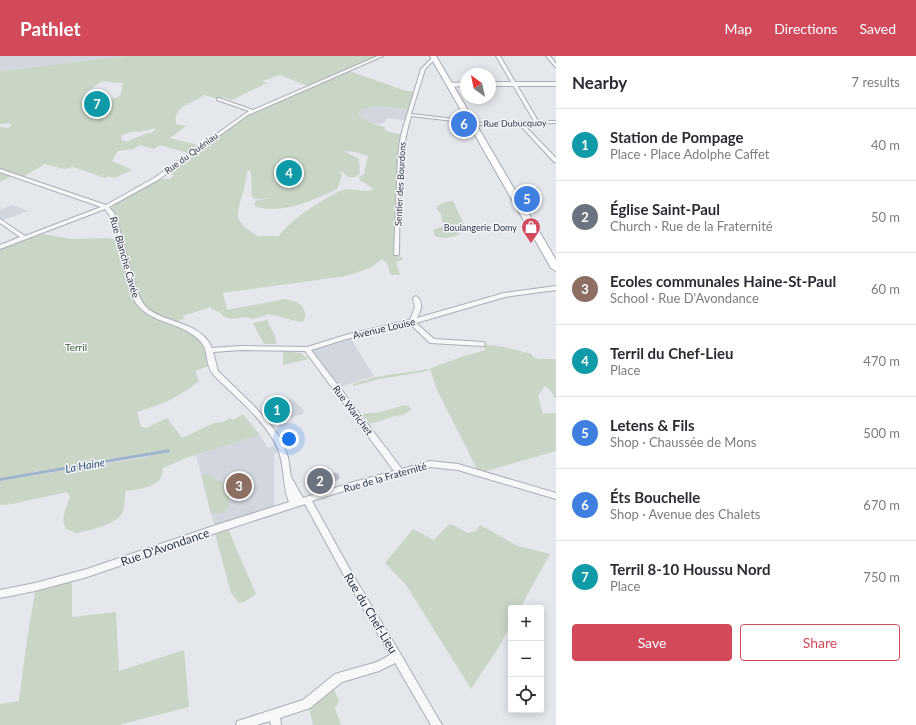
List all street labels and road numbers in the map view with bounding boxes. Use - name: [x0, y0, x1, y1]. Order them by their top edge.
- street label: Rue Dubucquoy: [483, 117, 547, 129]
- street label: Rue du Quéniau: [162, 130, 220, 176]
- street label: Sentier des Bourdons: [392, 142, 408, 226]
- street label: Rue Blanche Cavée: [108, 215, 142, 299]
- street label: Avenue Louise: [352, 315, 416, 341]
- street label: Rue Warichet: [330, 383, 376, 438]
- street label: Rue de la Fraternité: [342, 459, 428, 495]
- street label: Rue D'Avondance: [119, 525, 211, 569]
- street label: Rue du Chef-Lieu: [341, 570, 401, 656]

